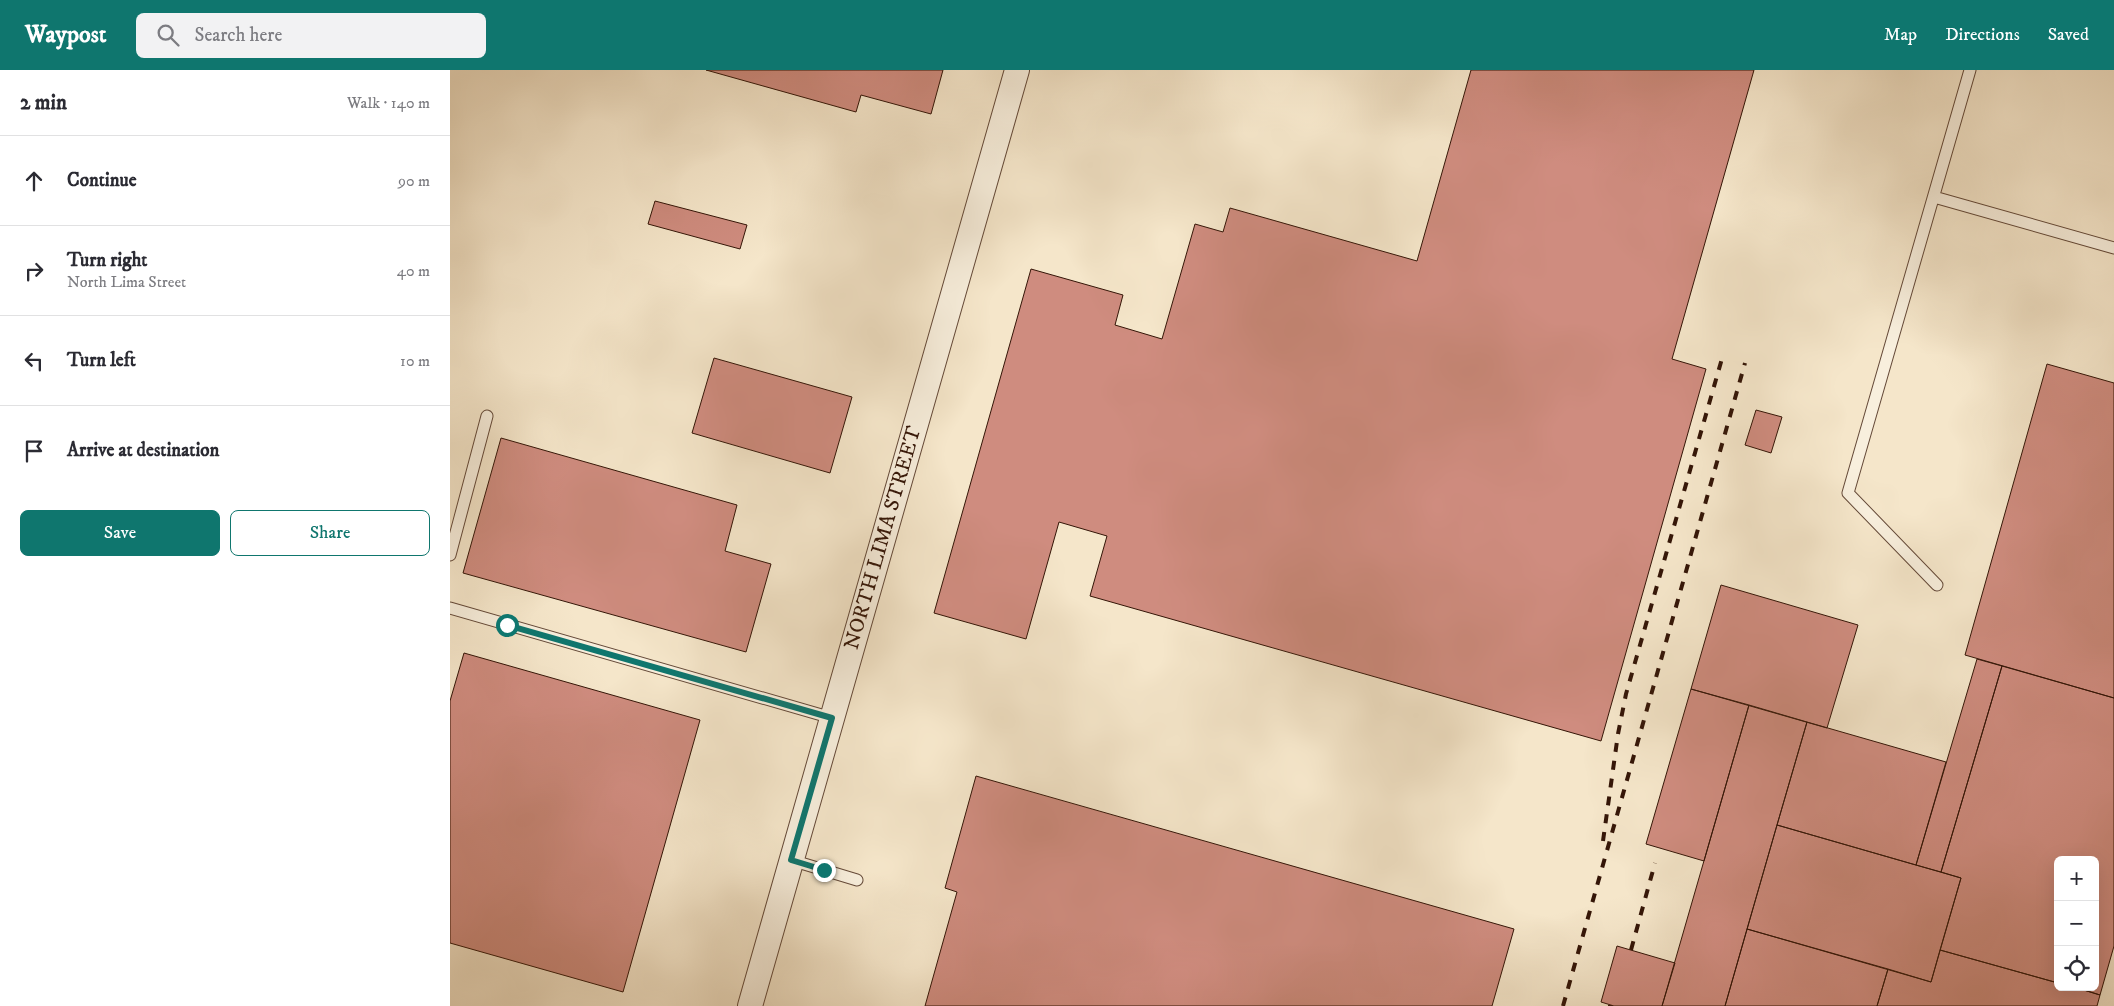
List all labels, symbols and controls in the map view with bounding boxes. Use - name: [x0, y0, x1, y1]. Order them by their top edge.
- search box: [136, 13, 486, 58]
- text: Waypost: [25, 20, 106, 50]
- icon: search: [154, 21, 182, 49]
- text: Search here: [194, 24, 282, 47]
- text: Map: [1884, 24, 1917, 46]
- text: Directions: [1945, 24, 2020, 46]
- text: Saved: [2048, 24, 2089, 46]
- text: 2 min: [20, 90, 67, 116]
- text: Walk · 140 m: [347, 93, 430, 113]
- icon: ahead: [20, 167, 48, 195]
- text: Continue: [67, 169, 137, 192]
- text: 90 m: [398, 171, 430, 191]
- text: Turn right: [67, 249, 147, 272]
- icon: right: [20, 257, 48, 285]
- text: 40 m: [397, 261, 430, 281]
- text: North Lima Street: [67, 272, 186, 292]
- icon: left: [20, 347, 48, 375]
- text: Turn left: [67, 349, 136, 372]
- text: 10 m: [400, 351, 430, 371]
- street label: NORTH LIMA STREET: [839, 423, 927, 653]
- icon: arrive: [20, 437, 48, 465]
- text: Arrive at destination: [67, 439, 219, 462]
- button: Save: [20, 510, 220, 556]
- button: Share: [230, 510, 430, 556]
- route start: [496, 614, 519, 637]
- map controls: [2054, 856, 2099, 991]
- button: +: [2054, 856, 2099, 901]
- route end: [813, 859, 836, 882]
- button: −: [2054, 901, 2099, 946]
- button: locate: [2054, 946, 2099, 991]

